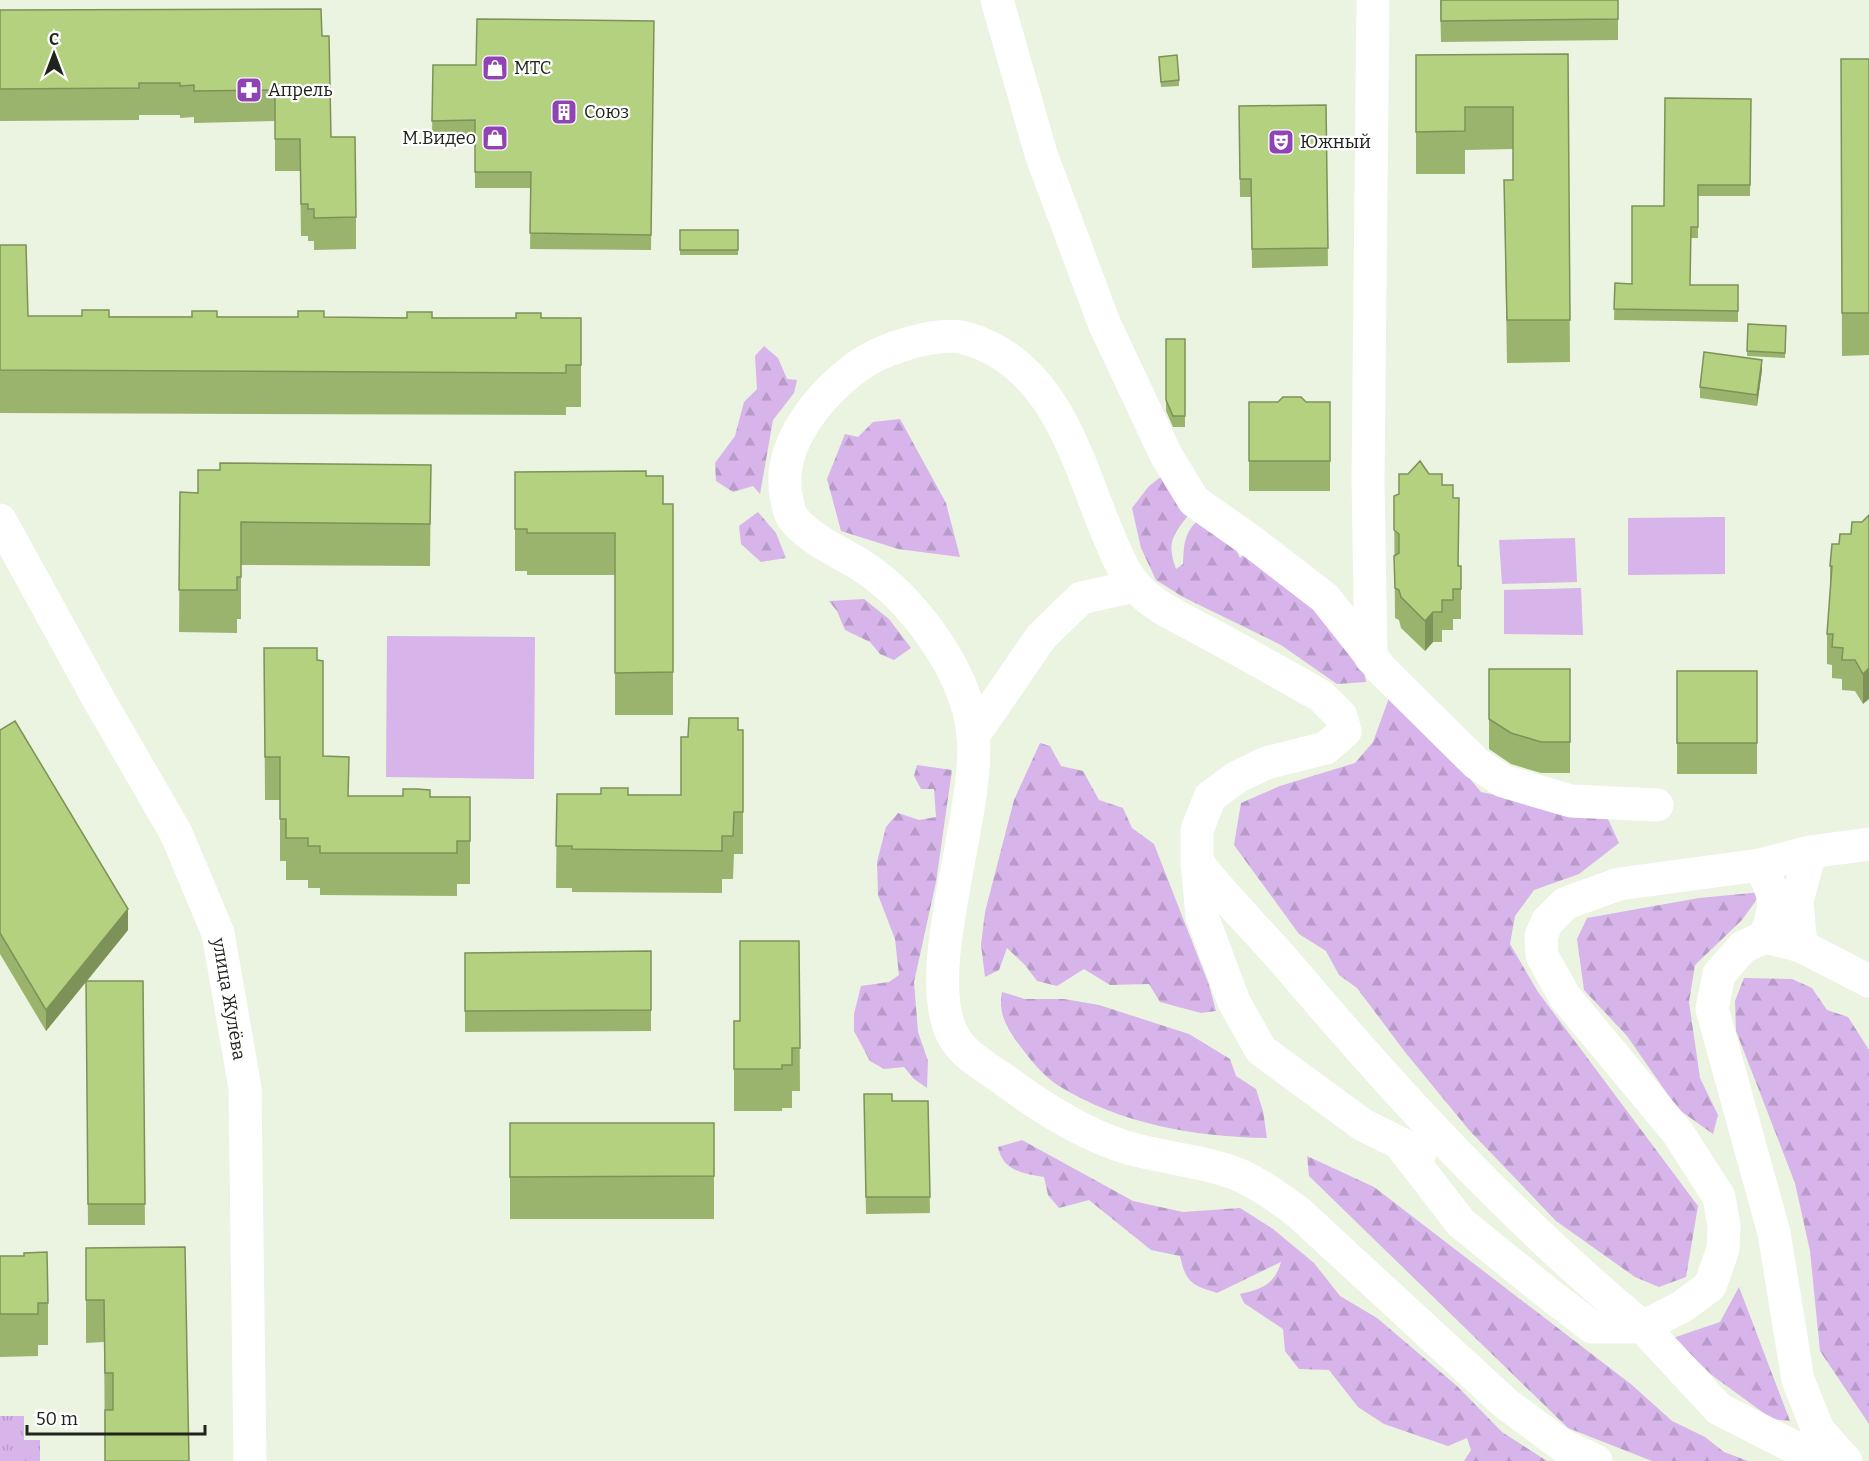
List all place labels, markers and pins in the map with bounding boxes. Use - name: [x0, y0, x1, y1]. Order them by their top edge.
- shop icon: МТС: [480, 53, 510, 83]
- place label: МТС: [514, 57, 551, 79]
- pharmacy icon: Апрель: [234, 75, 264, 105]
- place label: Апрель: [268, 79, 332, 101]
- building icon: Союз: [549, 97, 579, 127]
- place label: Союз: [584, 101, 629, 123]
- shop icon: М.Видео: [480, 123, 510, 153]
- place label: М.Видео: [402, 127, 476, 149]
- theatre icon: Южный: [1266, 127, 1296, 157]
- place label: Южный: [1300, 131, 1371, 153]

